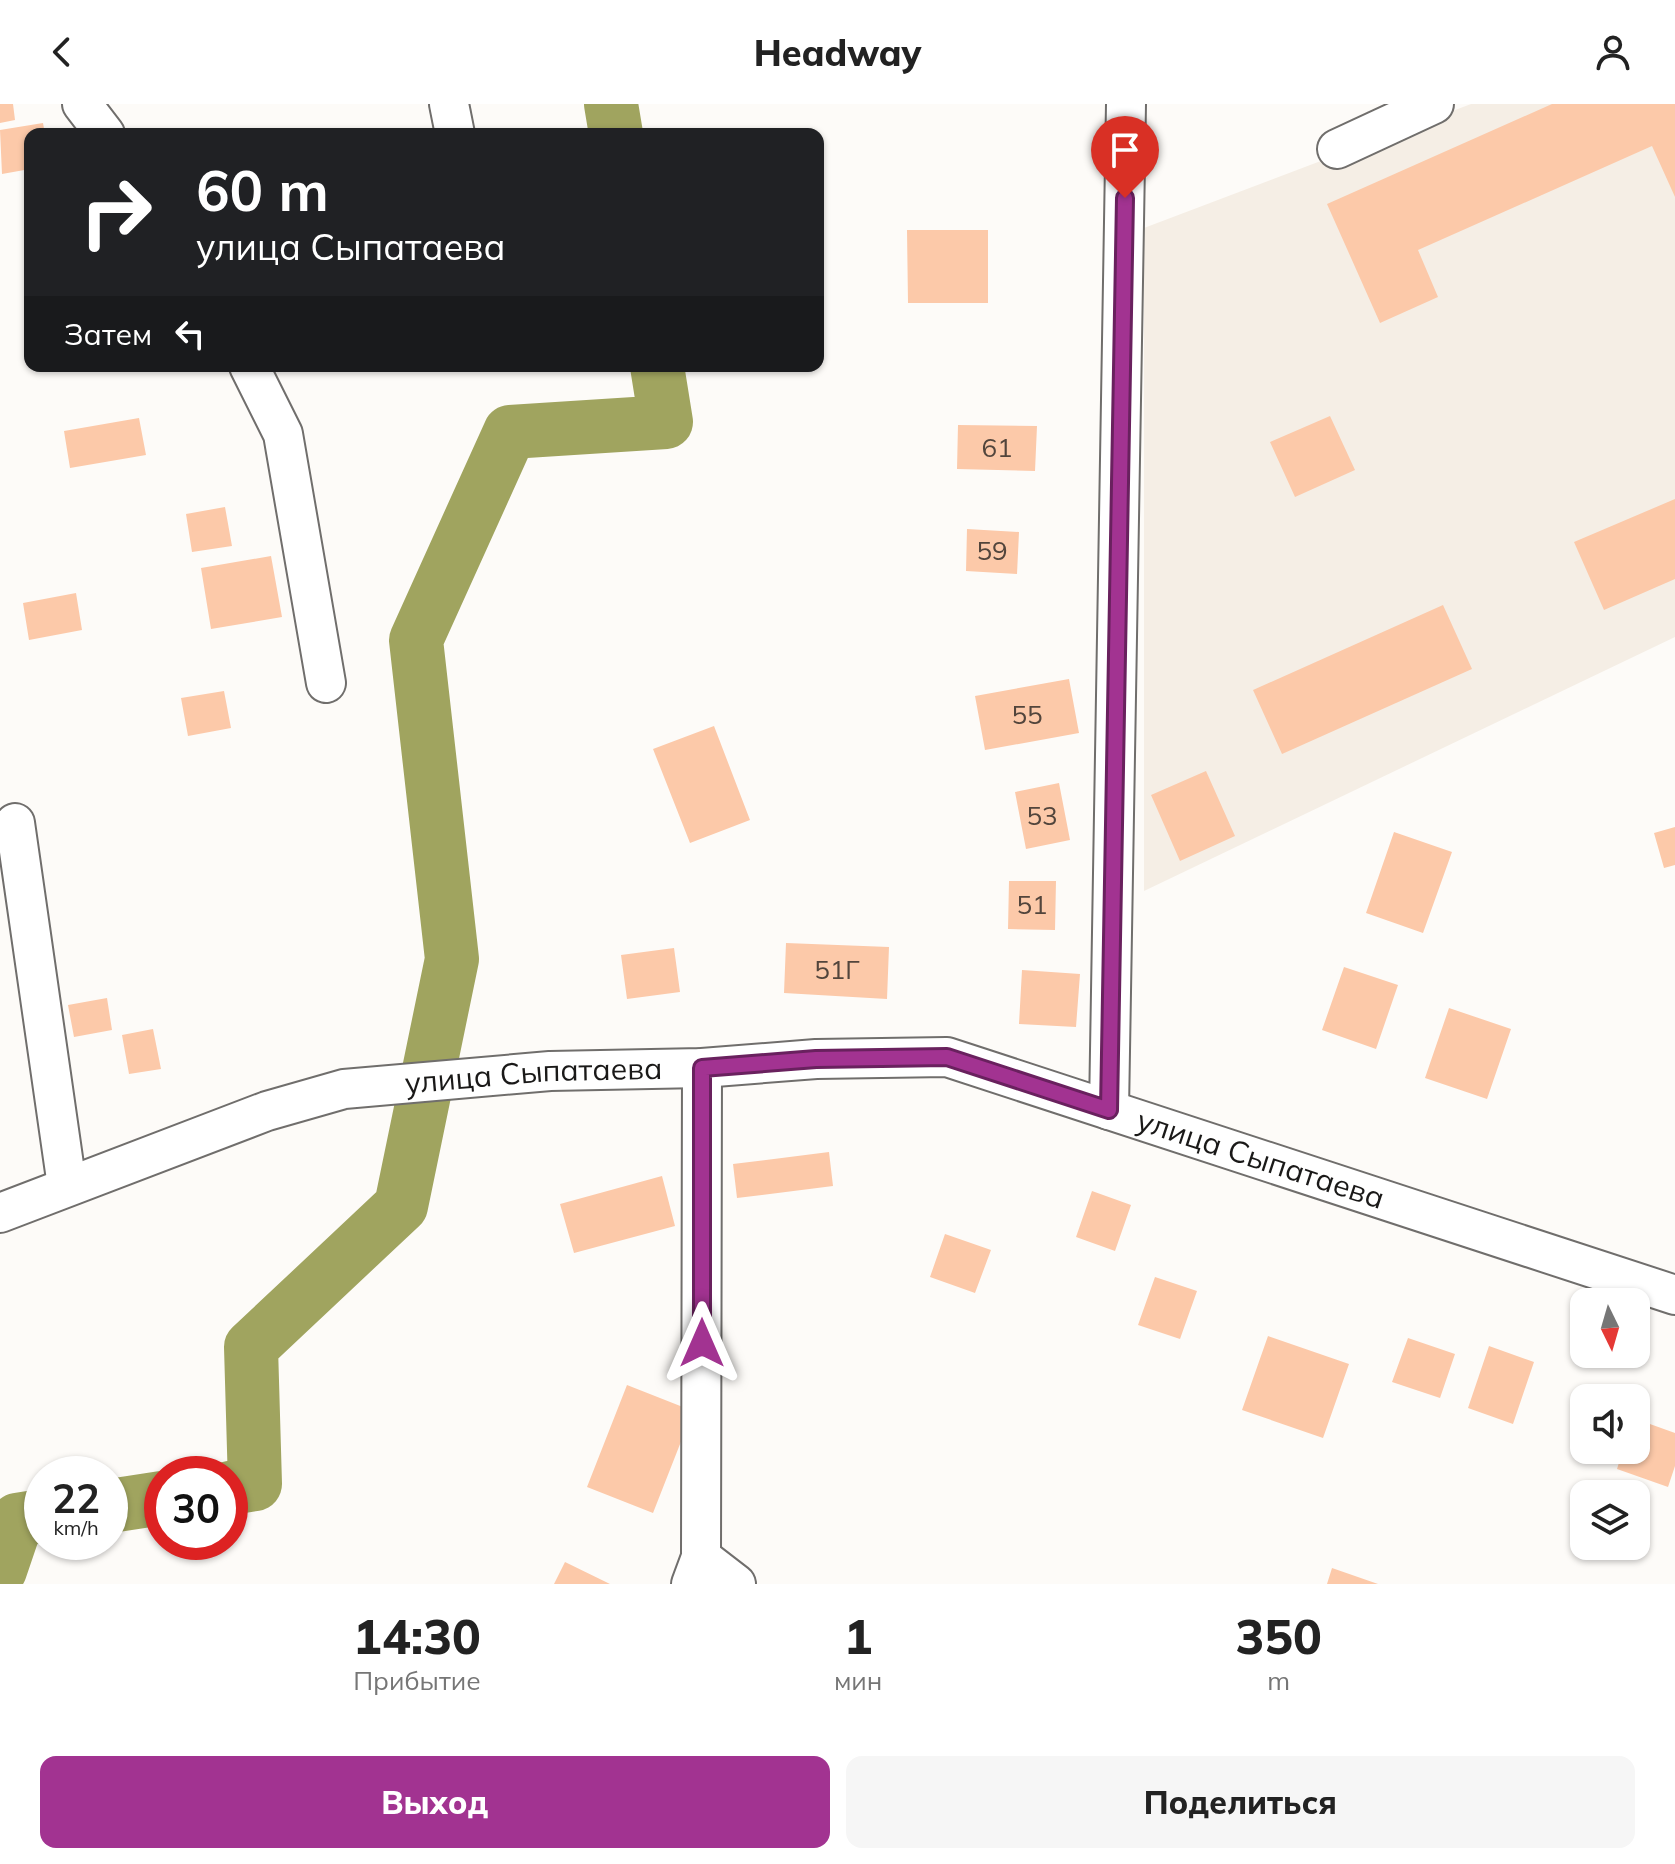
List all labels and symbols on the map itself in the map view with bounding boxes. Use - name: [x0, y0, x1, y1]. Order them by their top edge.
- pin: [1091, 116, 1159, 198]
- house number: 61: [981, 431, 1013, 464]
- house number: 59: [976, 534, 1008, 567]
- house number: 55: [1011, 698, 1043, 731]
- house number: 53: [1026, 799, 1058, 832]
- house number: 51: [1016, 888, 1048, 921]
- house number: 51Г: [814, 953, 860, 986]
- street label: улица Сыпатаева: [403, 1049, 663, 1102]
- street label: улица Сыпатаева: [1132, 1100, 1389, 1217]
- north arrow: [1570, 1288, 1650, 1368]
- position arrow: [660, 1301, 744, 1385]
- speed limit sign: 30: [144, 1456, 248, 1560]

